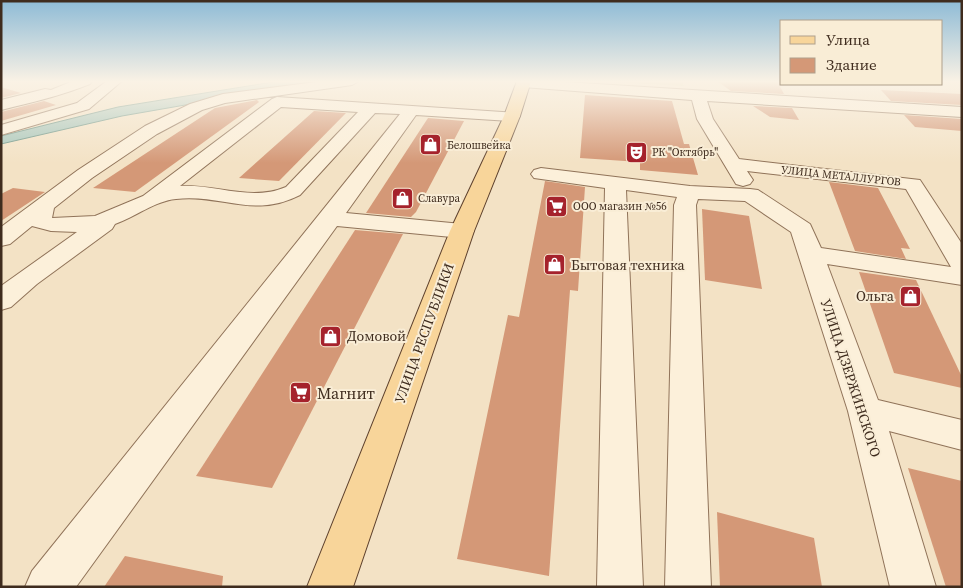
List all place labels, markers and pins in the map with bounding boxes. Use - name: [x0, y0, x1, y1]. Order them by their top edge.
- shop icon: Белошвейка: [419, 133, 443, 157]
- place label: Белошвейка: [447, 138, 511, 153]
- theatre icon: РК "Октябрь": [624, 140, 648, 164]
- place label: РК "Октябрь": [652, 145, 718, 160]
- shop icon: Славура: [390, 186, 414, 210]
- place label: Славура: [418, 191, 461, 206]
- supermarket icon: ООО магазин №56: [545, 194, 569, 218]
- place label: ООО магазин №56: [573, 199, 667, 214]
- shop icon: Бытовая техника: [543, 253, 567, 277]
- place label: Бытовая техника: [571, 255, 685, 275]
- shop icon: Ольга: [898, 284, 922, 308]
- place label: Ольга: [856, 286, 895, 306]
- shop icon: Домовой: [319, 324, 343, 348]
- place label: Домовой: [347, 326, 406, 346]
- supermarket icon: Магнит: [289, 381, 313, 405]
- place label: Магнит: [317, 382, 376, 404]

